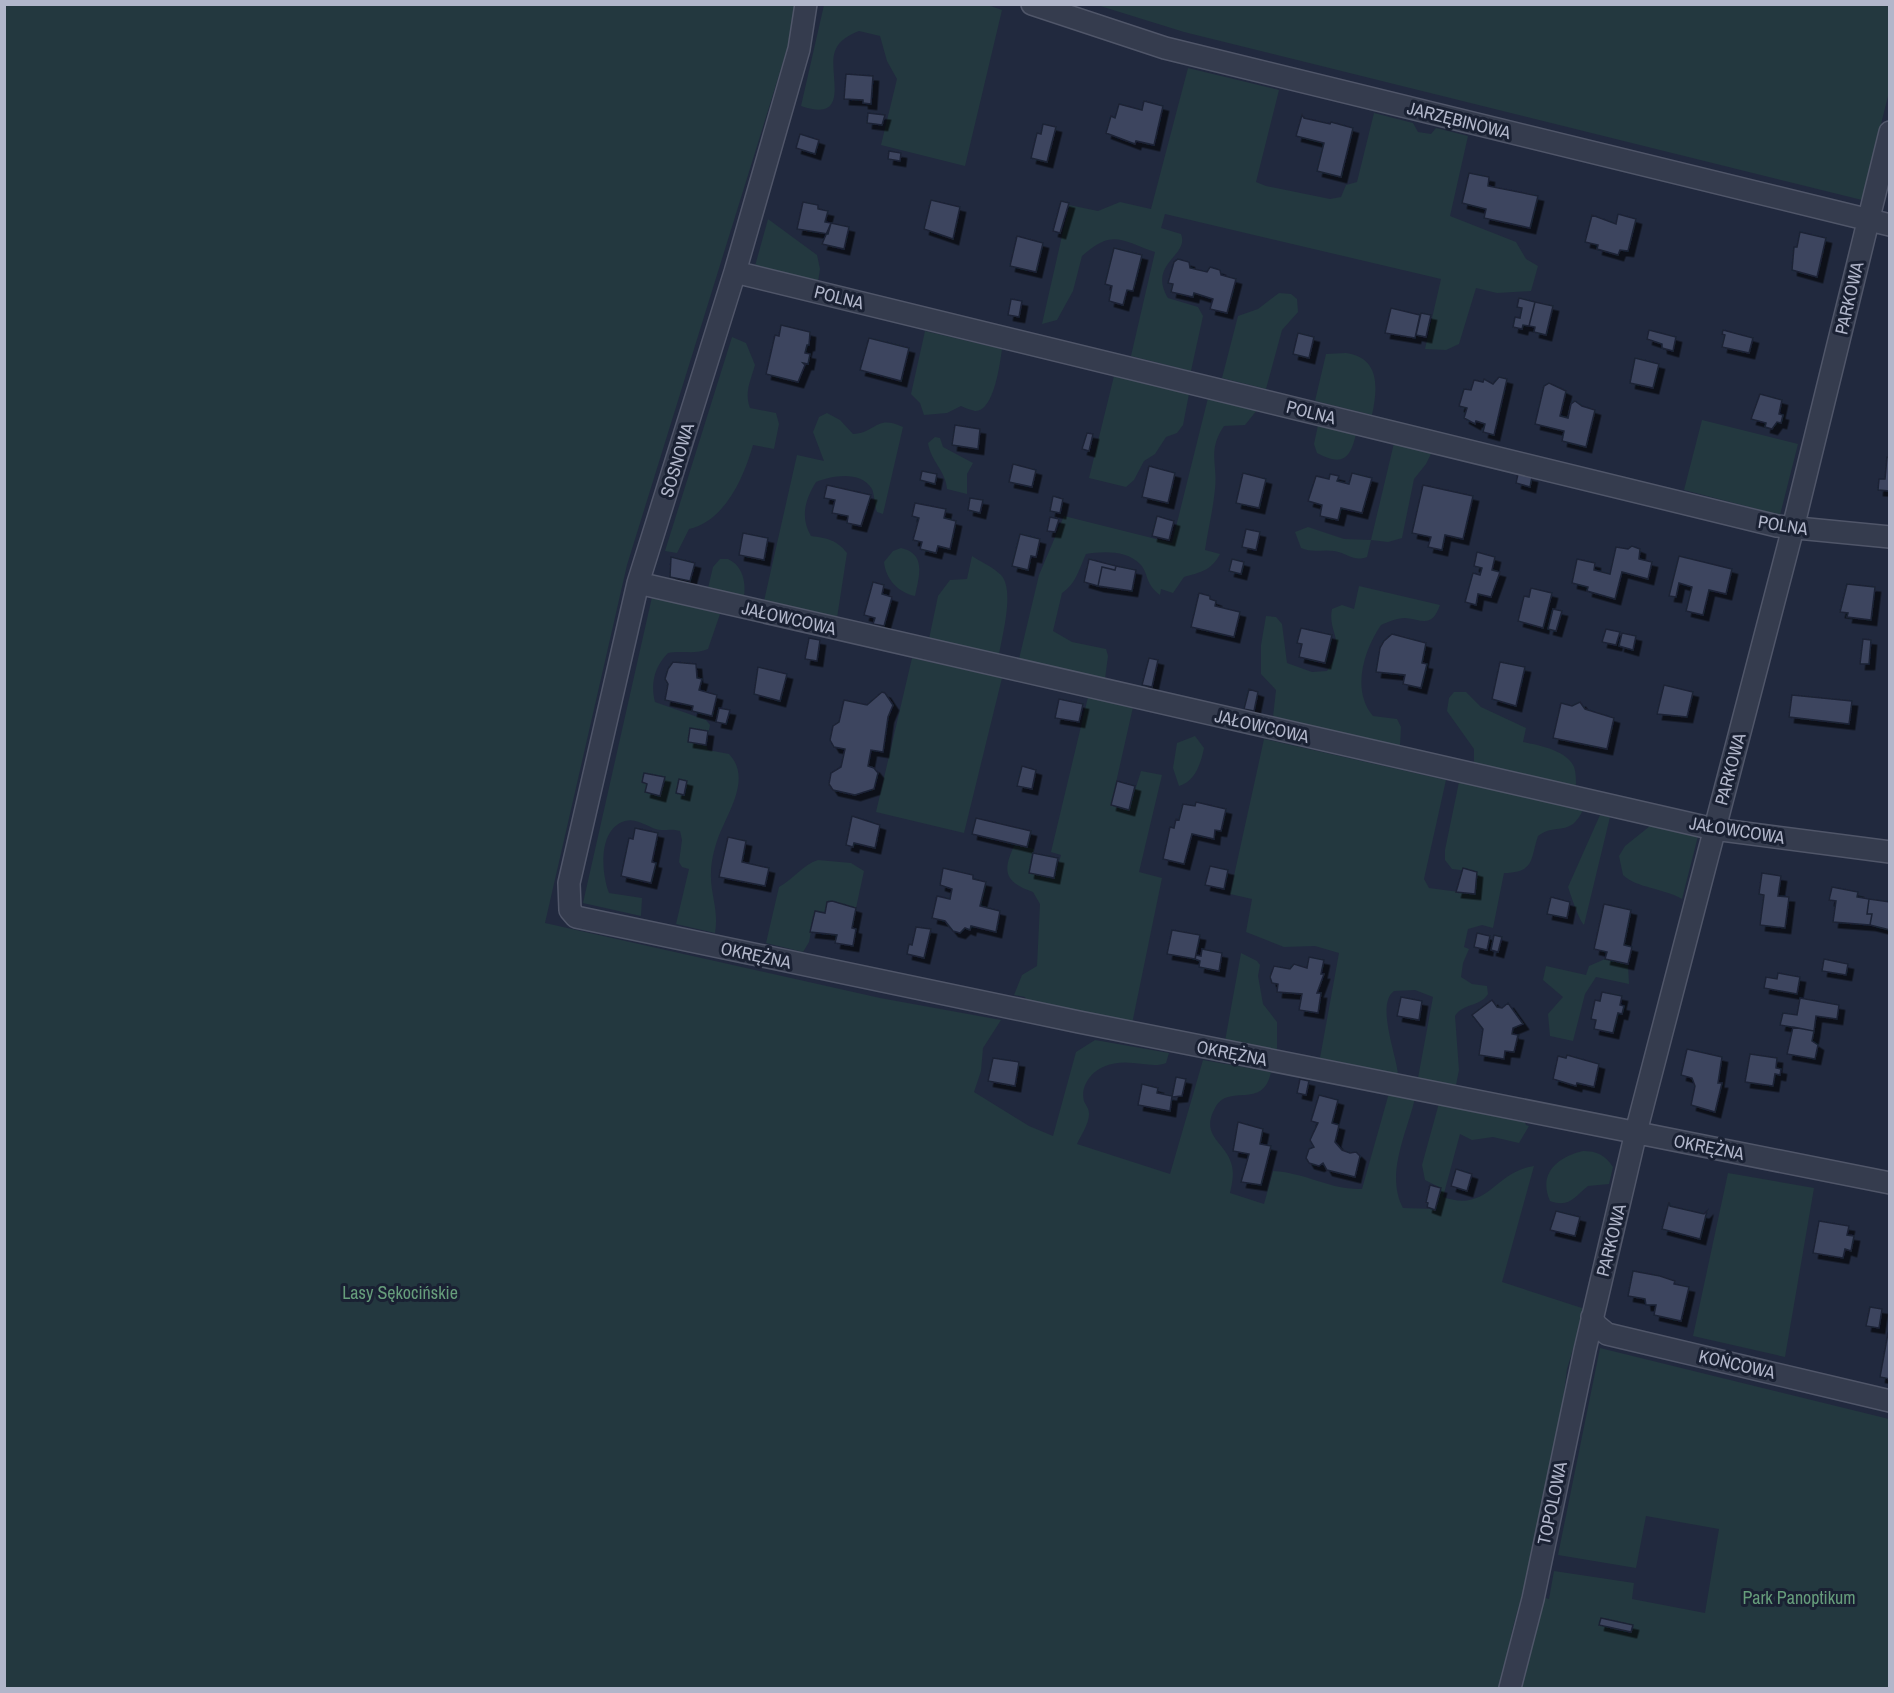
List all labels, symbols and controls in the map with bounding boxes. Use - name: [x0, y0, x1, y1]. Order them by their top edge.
- street label: JARZĘBINOWA: [1405, 95, 1514, 145]
- street label: PARKOWA: [1829, 259, 1870, 337]
- street label: POLNA: [812, 279, 866, 315]
- street label: POLNA: [1284, 394, 1338, 430]
- street label: SOSNOWA: [654, 420, 700, 500]
- street label: POLNA: [1756, 509, 1810, 541]
- street label: JAŁOWCOWA: [739, 595, 839, 641]
- street label: JAŁOWCOWA: [1212, 703, 1312, 749]
- street label: PARKOWA: [1708, 730, 1752, 808]
- street label: JAŁOWCOWA: [1688, 810, 1787, 850]
- street label: OKRĘŻNA: [719, 935, 794, 975]
- street label: OKRĘŻNA: [1195, 1034, 1270, 1072]
- street label: OKRĘŻNA: [1672, 1128, 1747, 1166]
- street label: PARKOWA: [1590, 1201, 1632, 1279]
- park label: Lasy Sękocińskie: [342, 1280, 458, 1305]
- street label: KOŃCOWA: [1696, 1343, 1778, 1385]
- street label: TOPOLOWA: [1531, 1459, 1573, 1547]
- park label: Park Panoptikum: [1742, 1585, 1856, 1610]

